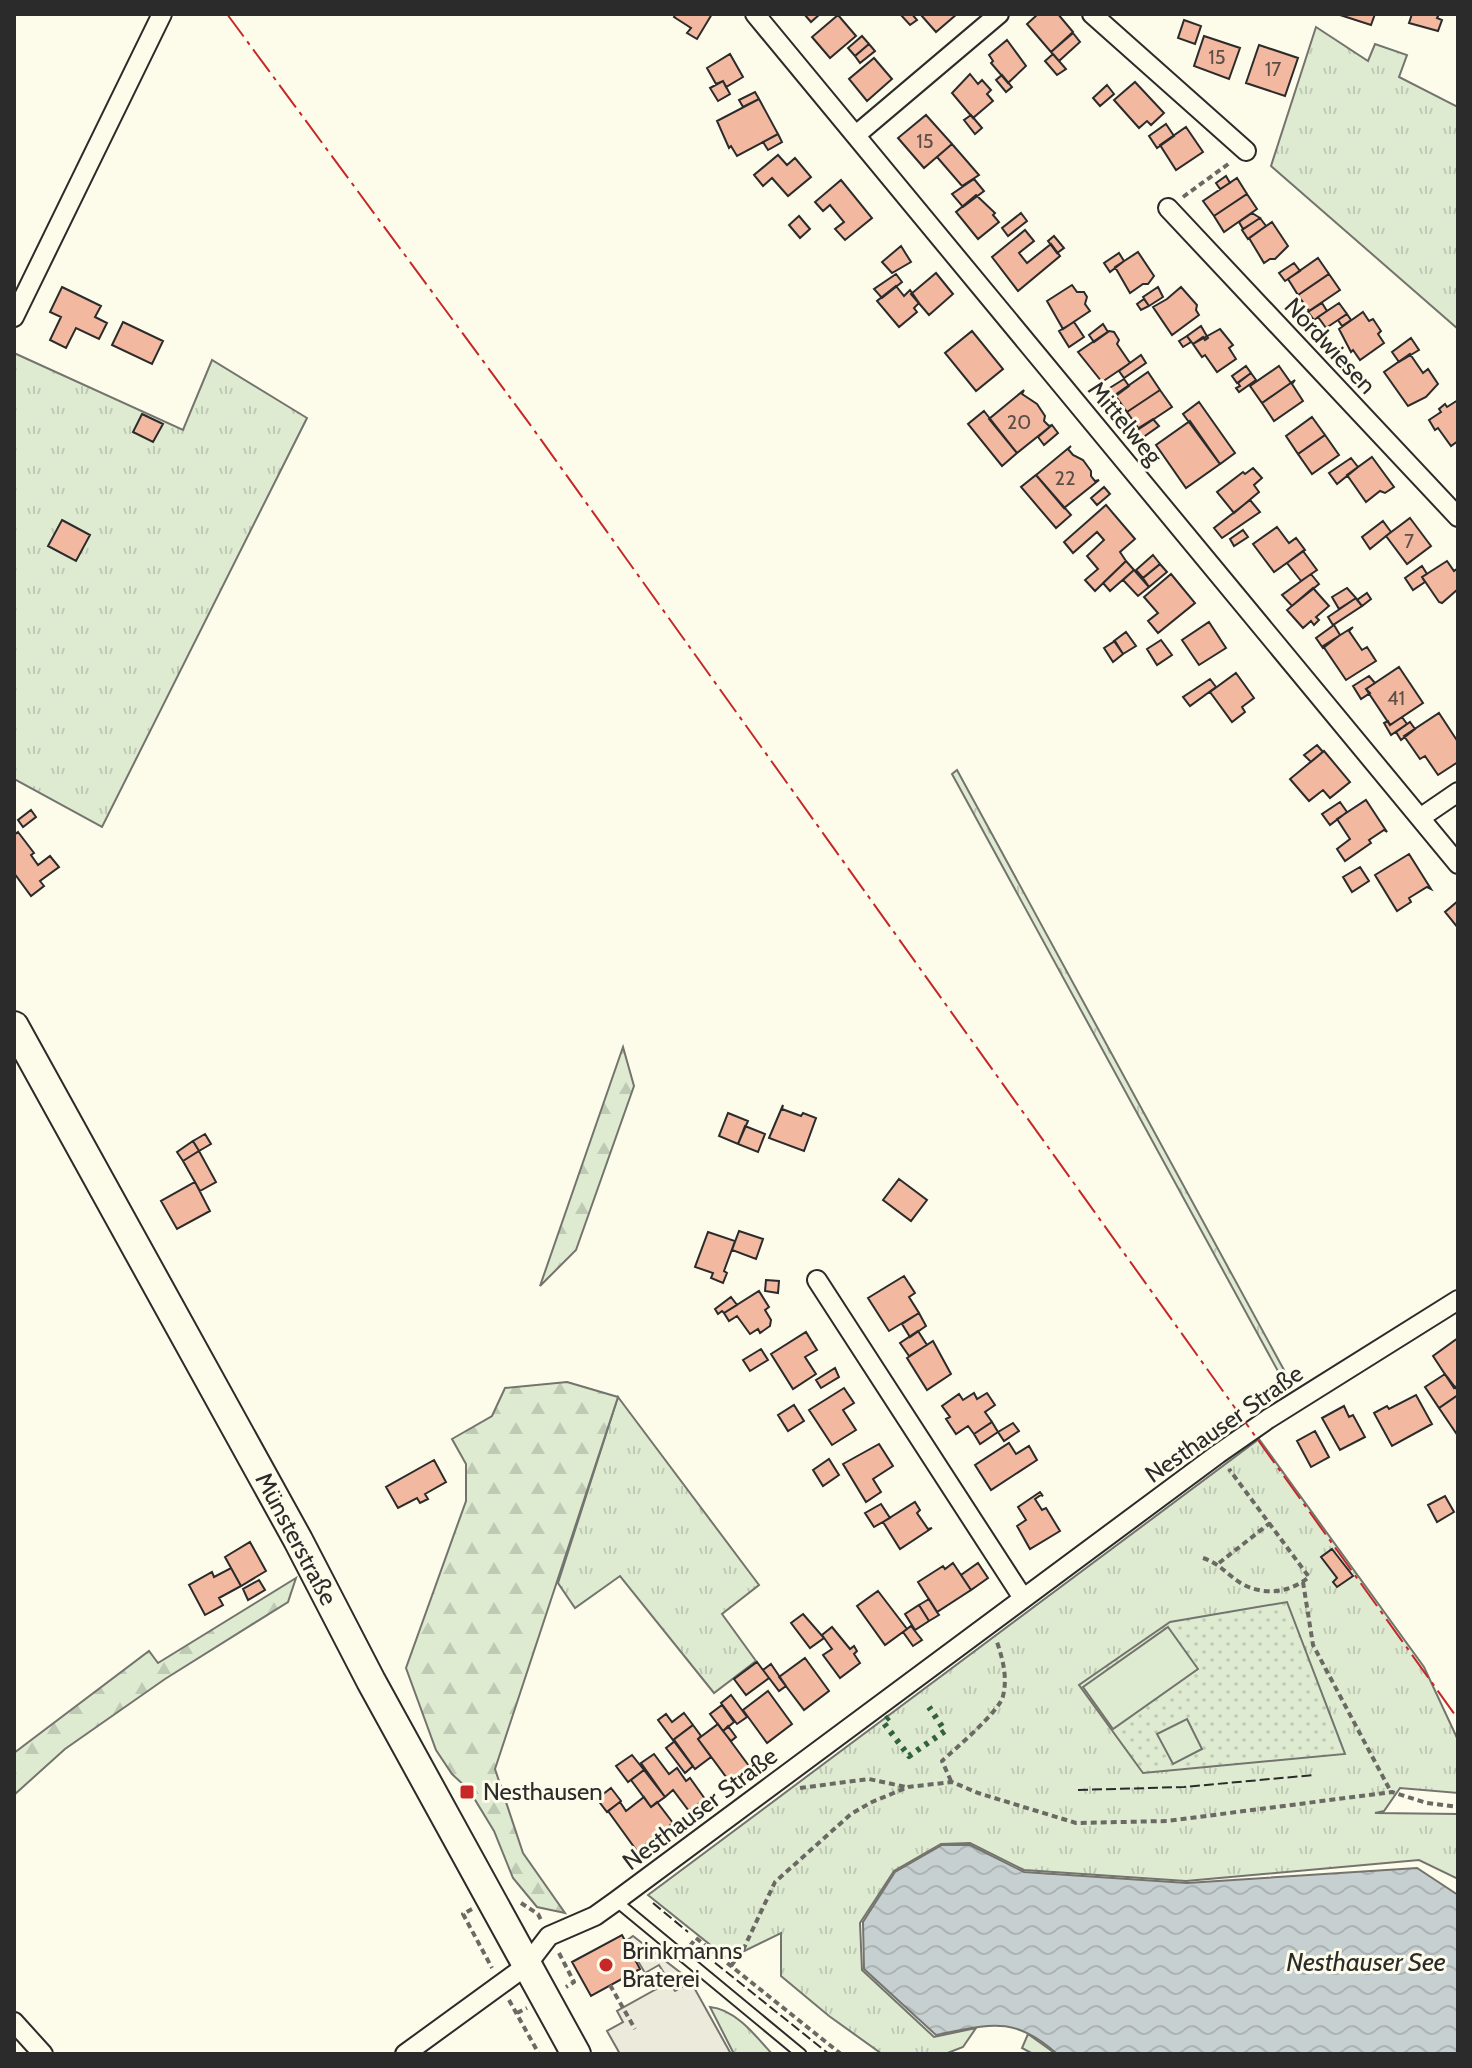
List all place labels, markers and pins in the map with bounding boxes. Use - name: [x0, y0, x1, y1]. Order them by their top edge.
- place label: Nesthausen: [483, 1777, 603, 1806]
- marker: Nesthausen: [458, 1783, 476, 1801]
- place label: Brinkmanns Braterei: [622, 1936, 742, 1993]
- marker: Brinkmanns Braterei: [597, 1956, 615, 1974]

